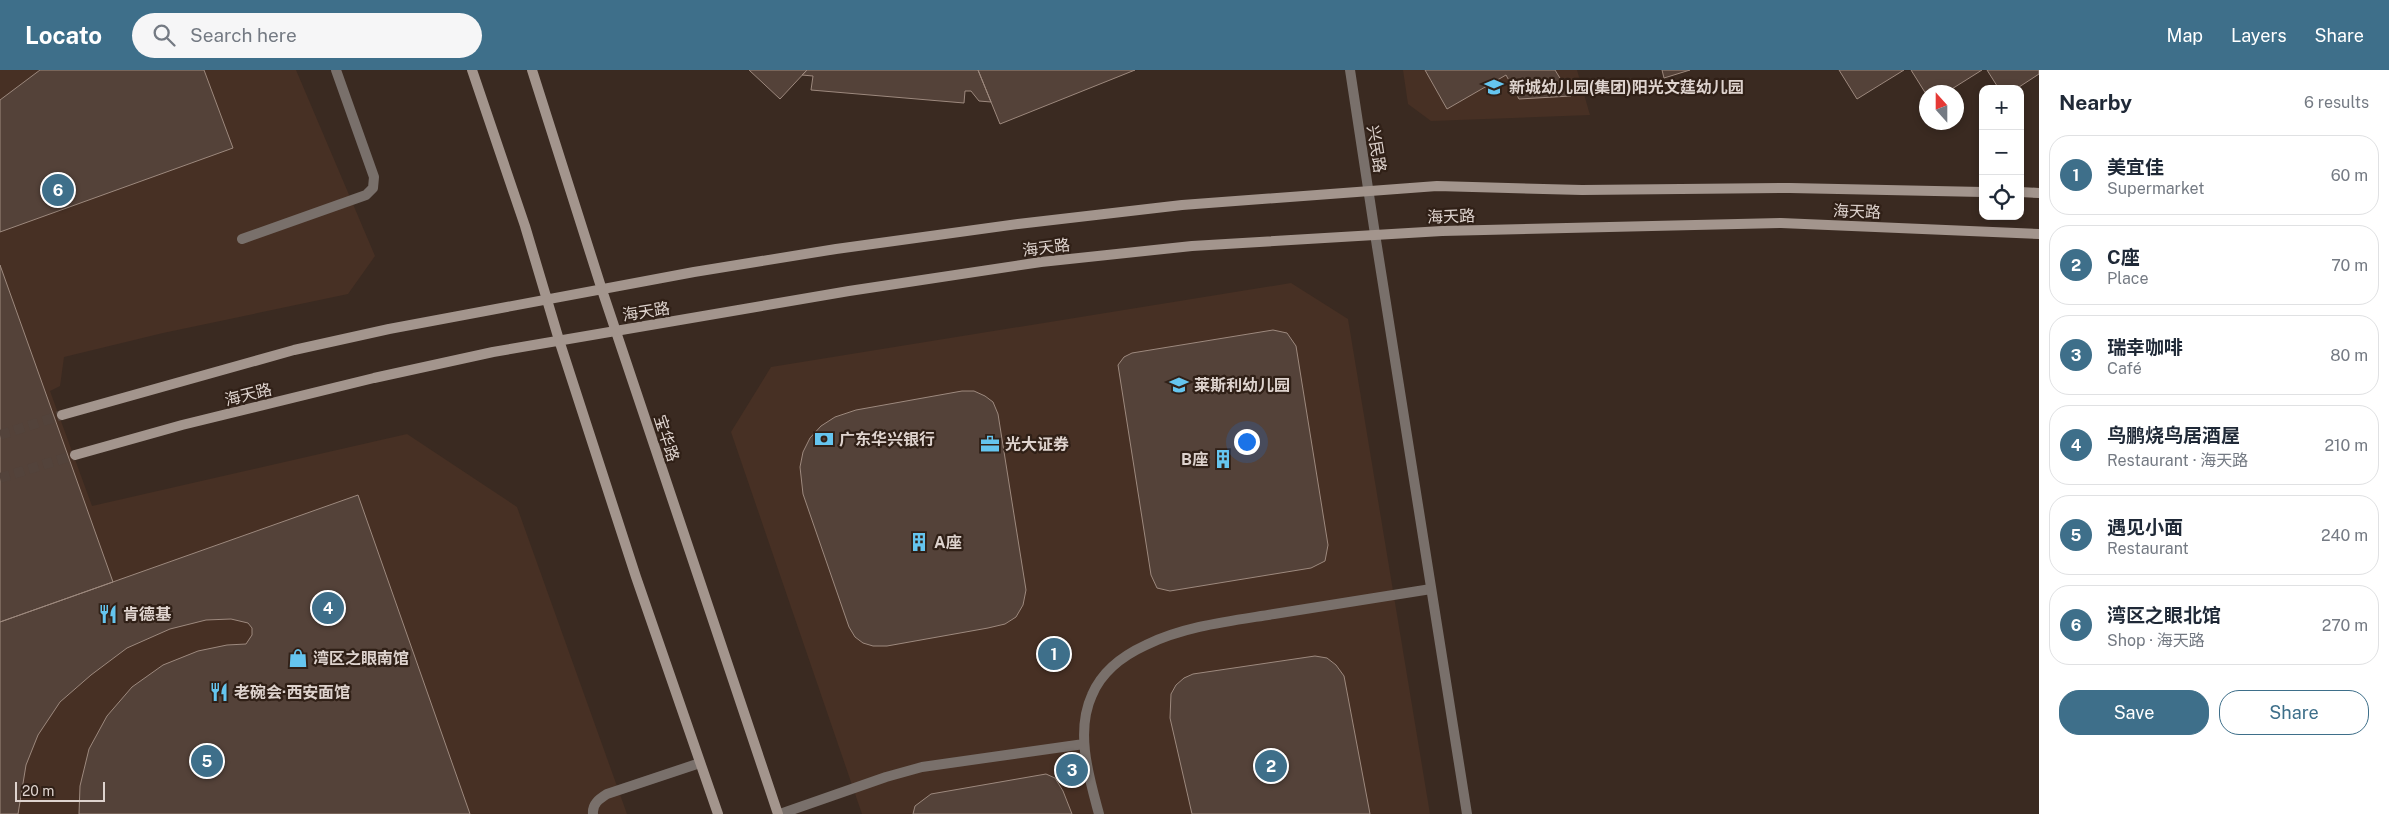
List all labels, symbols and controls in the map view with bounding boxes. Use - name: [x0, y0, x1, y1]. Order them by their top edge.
- search box: [132, 13, 482, 58]
- text: Locato: [25, 21, 102, 49]
- icon: search: [150, 21, 178, 49]
- text: Search here: [190, 24, 297, 46]
- text: Map: [2167, 25, 2203, 46]
- text: Layers: [2231, 25, 2287, 46]
- text: Share: [2315, 25, 2364, 46]
- school or university icon: 新城幼儿园(集团)阳光文莛幼儿园: [1483, 76, 1505, 98]
- place label: 新城幼儿园(集团)阳光文莛幼儿园: [1509, 78, 1744, 97]
- north arrow: [1919, 85, 1964, 130]
- map controls: [1979, 85, 2024, 220]
- button: +: [1979, 85, 2024, 130]
- text: Nearby: [2059, 90, 2132, 115]
- text: 6 results: [2304, 93, 2369, 112]
- street label: 兴民路: [1363, 124, 1390, 174]
- button: −: [1979, 130, 2024, 175]
- text: 美宜佳: [2107, 156, 2164, 178]
- text: 1: [2073, 166, 2079, 185]
- text: 60 m: [2331, 166, 2368, 185]
- pin: 6: [42, 171, 74, 209]
- button: locate: [1979, 175, 2024, 220]
- text: Supermarket: [2107, 179, 2204, 198]
- street label: 海天路: [1833, 201, 1881, 222]
- street label: 海天路: [1427, 206, 1475, 227]
- street label: 海天路: [1021, 235, 1071, 260]
- text: C座: [2107, 246, 2140, 268]
- text: 2: [2071, 256, 2081, 275]
- text: 70 m: [2331, 256, 2368, 275]
- text: Place: [2107, 269, 2149, 288]
- street label: 海天路: [621, 298, 671, 325]
- text: 瑞幸咖啡: [2107, 336, 2183, 358]
- text: 3: [2071, 346, 2081, 365]
- text: 80 m: [2330, 346, 2368, 365]
- text: Café: [2107, 359, 2142, 378]
- school or university icon: 莱斯利幼儿园: [1168, 374, 1190, 396]
- place label: 莱斯利幼儿园: [1194, 376, 1290, 395]
- street label: 海天路: [223, 379, 274, 410]
- street label: 宝华路: [650, 412, 683, 464]
- text: 鸟鹏烧鸟居酒屋: [2107, 424, 2240, 446]
- bank icon: 广东华兴银行: [813, 428, 835, 450]
- your location: [1234, 429, 1260, 455]
- place label: 广东华兴银行: [839, 430, 935, 449]
- office icon: 光大证券: [979, 433, 1001, 455]
- place label: 光大证券: [1005, 435, 1069, 454]
- text: 4: [2071, 436, 2081, 455]
- text: 210 m: [2324, 436, 2368, 455]
- building icon: B座: [1212, 448, 1234, 470]
- place label: B座: [1181, 450, 1208, 469]
- text: Restaurant · 海天路: [2107, 451, 2248, 470]
- text: 遇见小面: [2107, 516, 2183, 538]
- text: 5: [2071, 526, 2081, 545]
- text: 240 m: [2321, 526, 2368, 545]
- building icon: A座: [908, 531, 930, 553]
- place label: A座: [934, 533, 962, 552]
- text: Restaurant: [2107, 539, 2189, 558]
- pin: 4: [312, 589, 344, 627]
- restaurant icon: 肯德基: [97, 603, 119, 625]
- text: 湾区之眼北馆: [2107, 604, 2221, 626]
- place label: 肯德基: [123, 605, 172, 624]
- text: 6: [2071, 616, 2081, 635]
- text: 270 m: [2322, 616, 2368, 635]
- text: Shop · 海天路: [2107, 631, 2205, 650]
- pin: 1: [1038, 635, 1070, 673]
- shop icon: 湾区之眼南馆: [287, 647, 309, 669]
- place label: 湾区之眼南馆: [313, 649, 409, 668]
- restaurant icon: 老碗会·西安面馆: [208, 681, 230, 703]
- place label: 老碗会·西安面馆: [234, 683, 350, 702]
- button: Save: [2059, 690, 2209, 735]
- button: Share: [2219, 690, 2369, 735]
- pin: 5: [191, 742, 223, 780]
- pin: 2: [1255, 747, 1287, 785]
- pin: 3: [1056, 751, 1088, 789]
- scale bar: [15, 779, 105, 802]
- text: 20 m: [22, 783, 54, 799]

